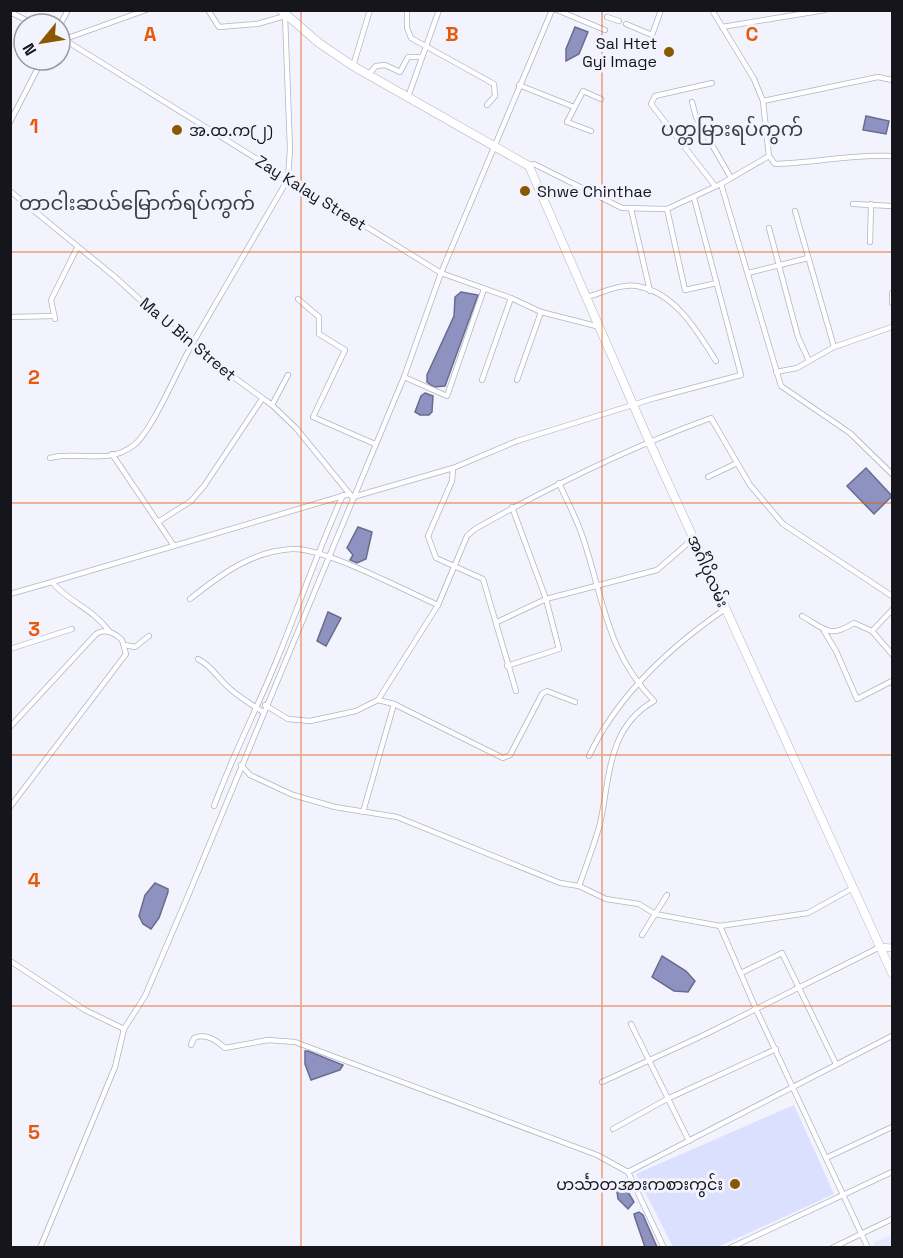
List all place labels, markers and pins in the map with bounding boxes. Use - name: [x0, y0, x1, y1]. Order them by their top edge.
- place label: Sal Htet Gyi Image: [582, 33, 657, 72]
- marker: Sal Htet Gyi Image: [662, 45, 676, 59]
- place label: အ.ထ.က(၂): [189, 120, 273, 144]
- marker: အ.ထ.က(၂): [170, 123, 184, 137]
- place label: Shwe Chinthae: [537, 181, 652, 202]
- marker: Shwe Chinthae: [518, 184, 532, 198]
- place label: ဟင်္သာတအားကစားကွင်း: [556, 1173, 723, 1198]
- marker: ဟင်္သာတအားကစားကွင်း: [728, 1177, 742, 1191]

